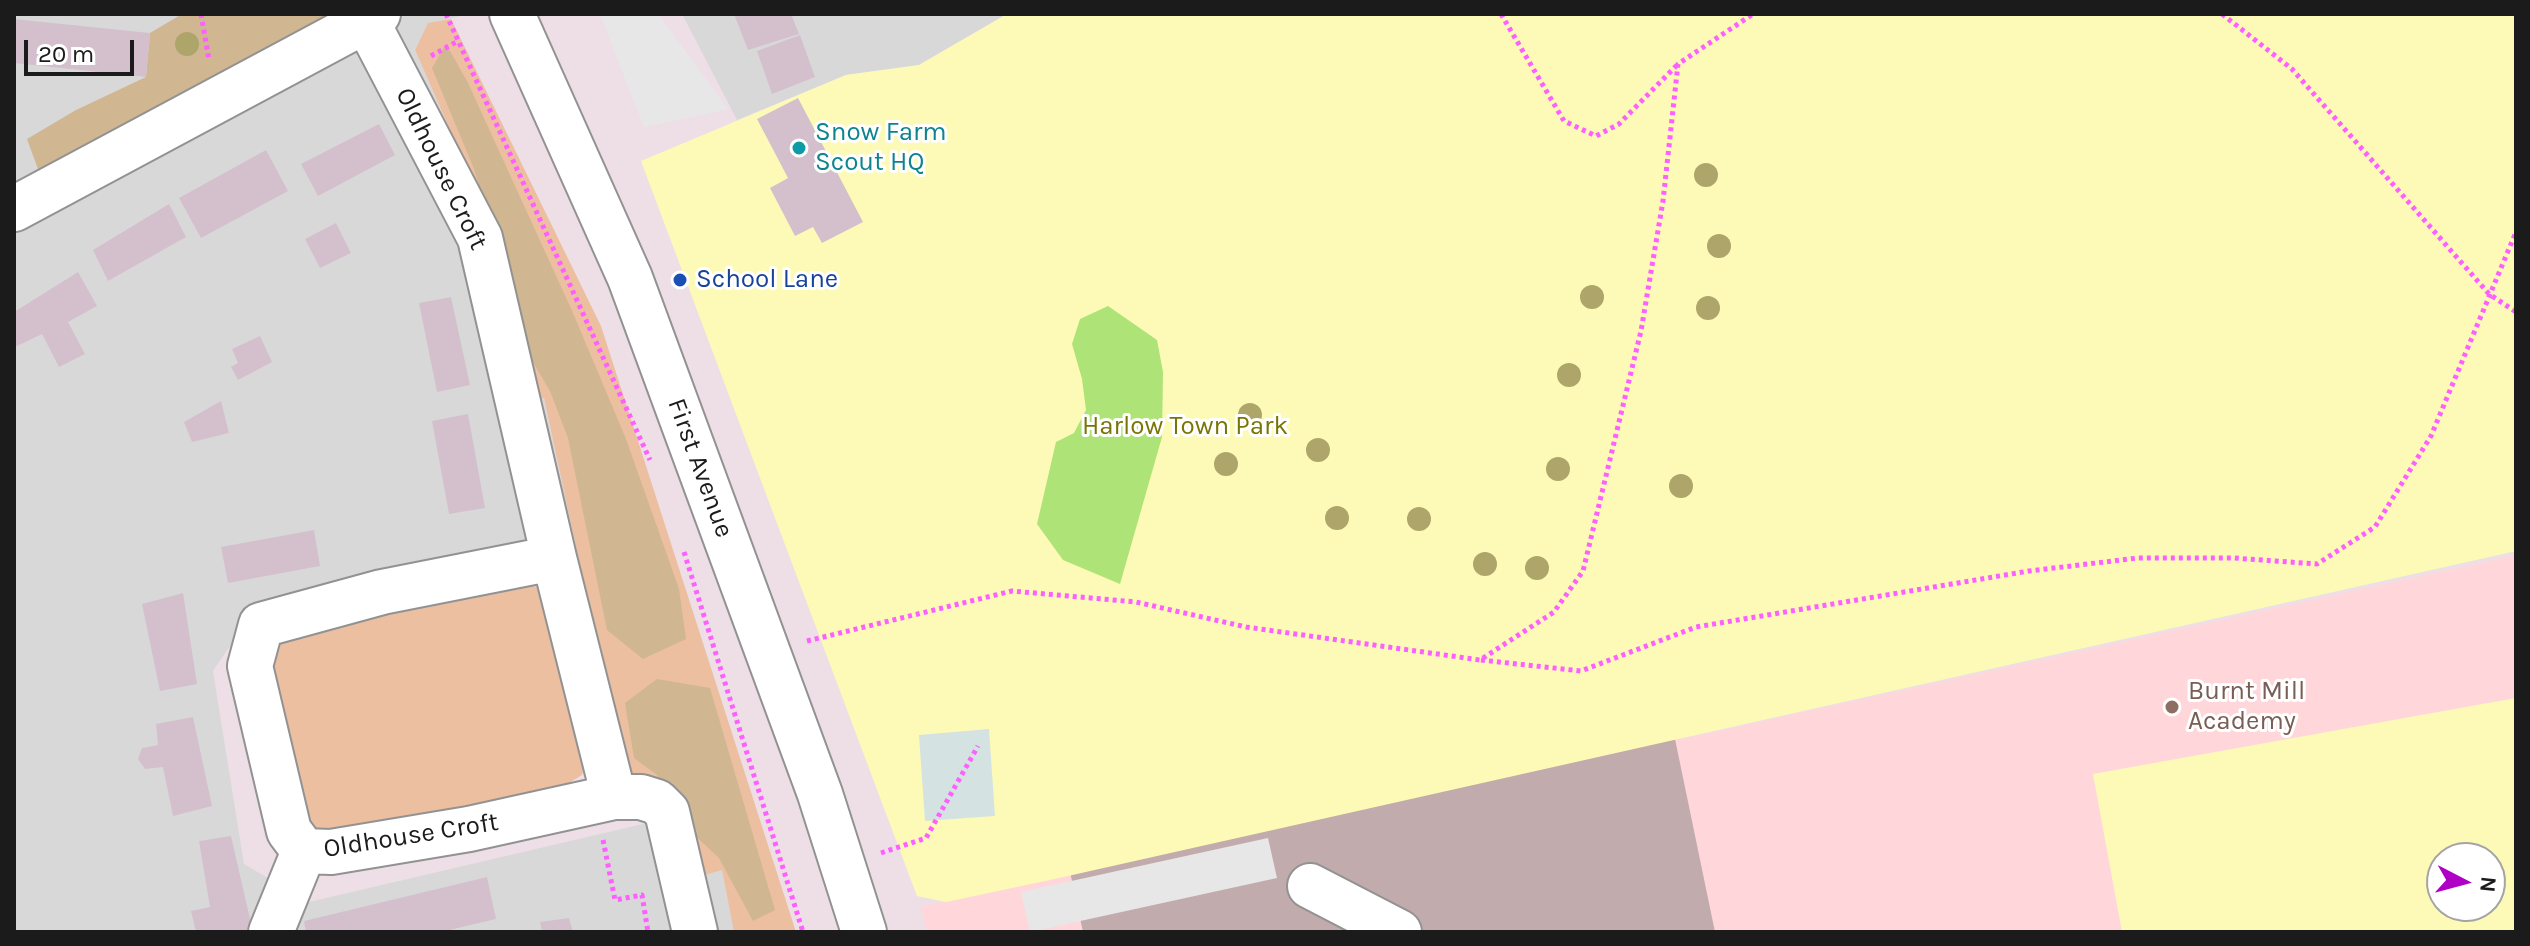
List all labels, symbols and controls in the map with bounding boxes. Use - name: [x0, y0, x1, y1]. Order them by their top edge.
- scale bar: [28, 24, 138, 74]
- text: 20 m: [38, 40, 94, 68]
- street label: Oldhouse Croft: [388, 83, 494, 255]
- place label: Snow Farm Scout HQ: [815, 117, 947, 178]
- marker: Snow Farm Scout HQ: [790, 139, 808, 157]
- place label: School Lane: [696, 264, 838, 296]
- marker: School Lane: [671, 271, 689, 289]
- street label: First Avenue: [660, 394, 740, 542]
- park label: Harlow Town Park: [1082, 411, 1288, 443]
- place label: Burnt Mill Academy: [2188, 676, 2305, 738]
- marker: Burnt Mill Academy: [2163, 698, 2181, 716]
- street label: Oldhouse Croft: [321, 807, 501, 865]
- north arrow: [2426, 842, 2506, 922]
- text: N: [2474, 875, 2502, 894]

